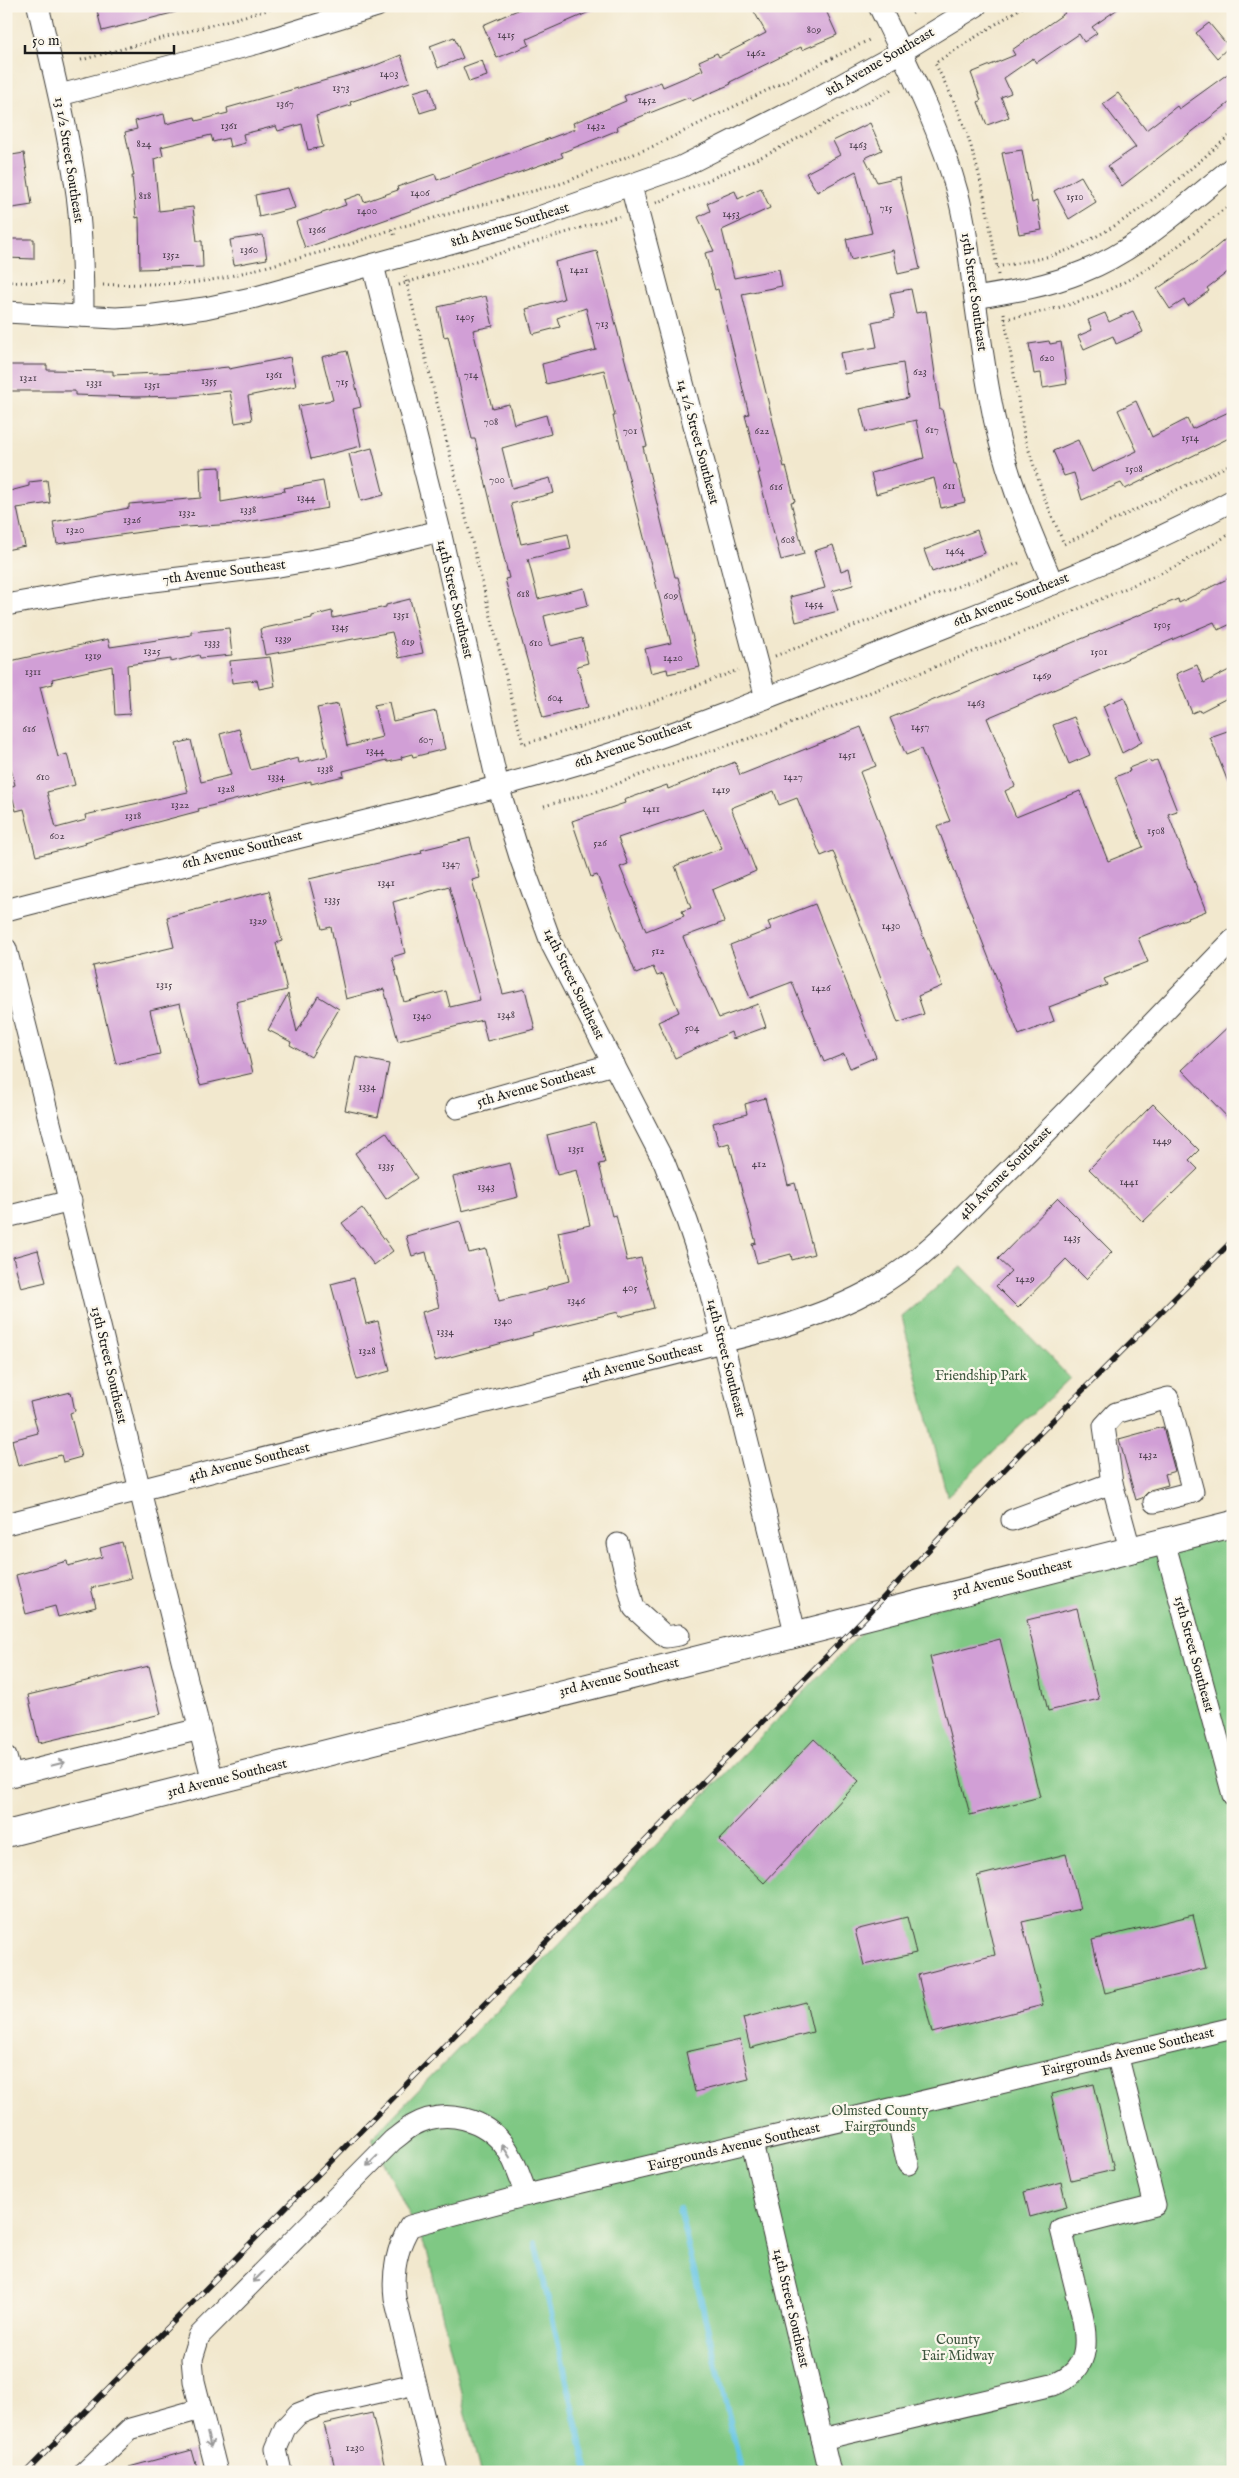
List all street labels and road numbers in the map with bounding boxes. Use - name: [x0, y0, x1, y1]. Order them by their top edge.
- street label: 8th Avenue Southeast: [822, 23, 938, 101]
- street label: 13 1/2 Street Southeast: [50, 96, 88, 224]
- street label: 8th Avenue Southeast: [449, 198, 572, 252]
- street label: 15th Street Southeast: [957, 231, 991, 353]
- street label: 14 1/2 Street Southeast: [673, 377, 723, 507]
- street label: 14th Street Southeast: [433, 538, 477, 660]
- street label: 7th Avenue Southeast: [161, 555, 287, 588]
- street label: 6th Avenue Southeast: [950, 568, 1072, 631]
- street label: 6th Avenue Southeast: [572, 715, 694, 773]
- street label: 6th Avenue Southeast: [180, 826, 304, 874]
- street label: 14th Street Southeast: [539, 925, 609, 1043]
- street label: 5th Avenue Southeast: [475, 1060, 598, 1112]
- street label: 4th Avenue Southeast: [955, 1123, 1055, 1223]
- street label: 14th Street Southeast: [703, 1297, 749, 1419]
- street label: 13th Street Southeast: [87, 1305, 131, 1426]
- street label: 4th Avenue Southeast: [579, 1338, 705, 1386]
- street label: 4th Avenue Southeast: [186, 1438, 312, 1486]
- street label: 3rd Avenue Southeast: [950, 1554, 1074, 1602]
- street label: 15th Street Southeast: [1170, 1594, 1218, 1714]
- street label: 3rd Avenue Southeast: [557, 1653, 681, 1701]
- street label: 3rd Avenue Southeast: [165, 1754, 289, 1802]
- street label: Fairgrounds Avenue Southeast: [1040, 2023, 1216, 2081]
- street label: Fairgrounds Avenue Southeast: [646, 2118, 822, 2176]
- street label: 14th Street Southeast: [769, 2247, 813, 2369]

